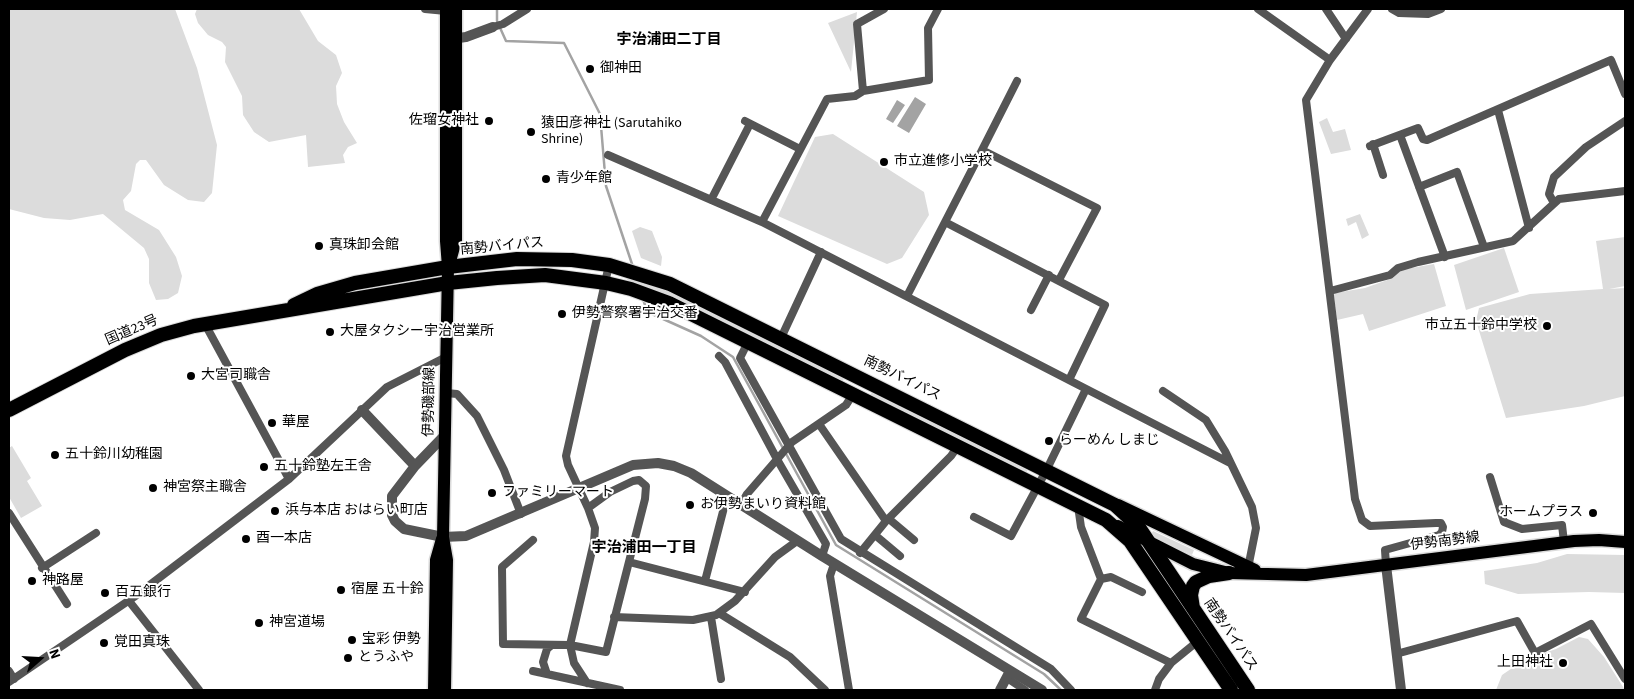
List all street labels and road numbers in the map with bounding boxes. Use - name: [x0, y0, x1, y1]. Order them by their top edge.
- street label: 南勢バイパス: [459, 235, 545, 259]
- street label: 国道23号: [103, 312, 161, 350]
- street label: 南勢バイパス: [861, 353, 943, 405]
- street label: 伊勢磯部線: [421, 367, 439, 437]
- street label: 伊勢南勢線: [1409, 529, 1481, 555]
- street label: 南勢バイパス: [1200, 595, 1260, 675]

